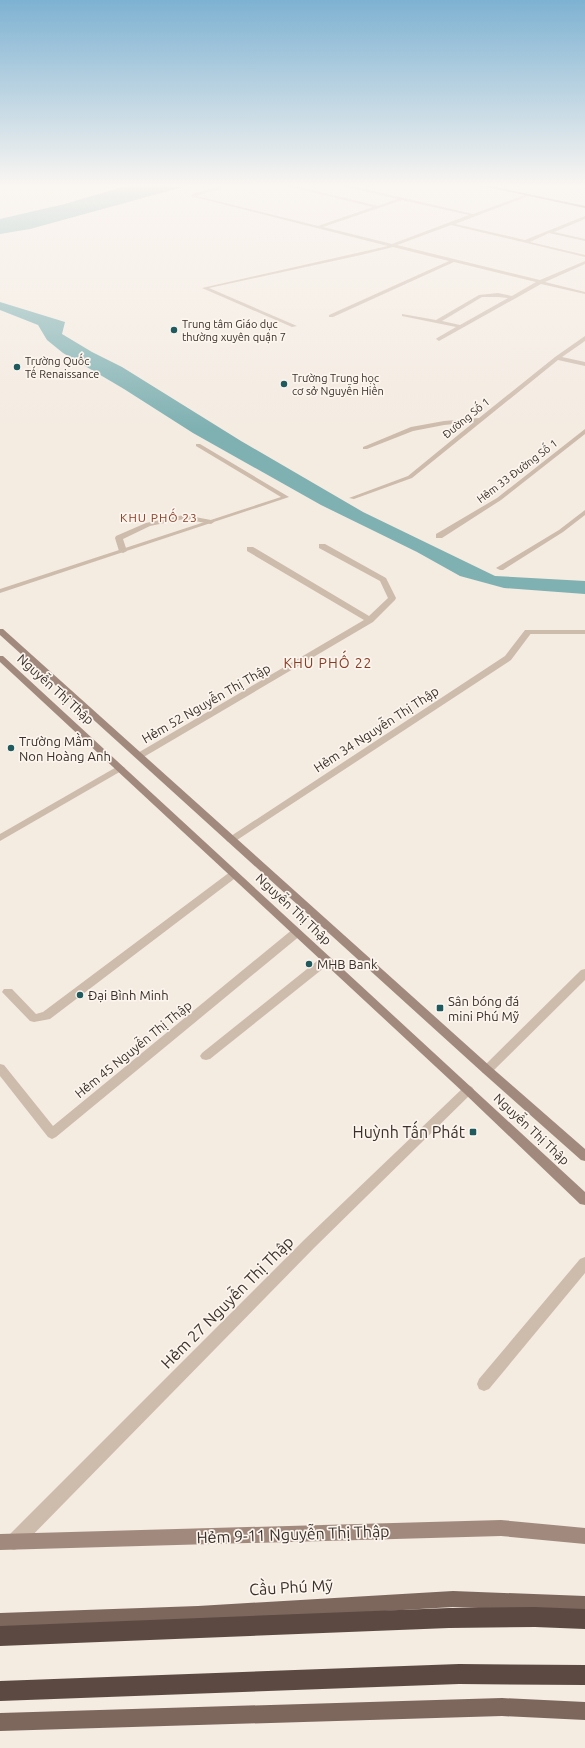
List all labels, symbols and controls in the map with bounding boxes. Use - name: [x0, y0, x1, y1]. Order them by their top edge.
- place label: Trung tâm Giáo dục thường xuyên quận 7: [182, 318, 286, 344]
- marker: Trung tâm Giáo dục thường xuyên quận 7: [169, 325, 179, 335]
- place label: Trường Quốc Tế Renaissance: [25, 353, 99, 380]
- marker: Trường Quốc Tế Renaissance: [12, 362, 22, 372]
- place label: Trường Trung học cơ sở Nguyễn Hiền: [292, 372, 384, 397]
- marker: Trường Trung học cơ sở Nguyễn Hiền: [279, 379, 289, 389]
- street label: Đường Số 1: [439, 394, 492, 441]
- street label: Hẻm 33 Đường Số 1: [473, 435, 560, 505]
- district label: KHU PHỐ 23: [120, 508, 198, 524]
- street label: Nguyễn Thị Thập: [14, 650, 98, 728]
- district label: KHU PHỐ 22: [283, 650, 373, 671]
- street label: Hẻm 52 Nguyễn Thị Thập: [139, 659, 273, 746]
- street label: Hẻm 34 Nguyễn Thị Thập: [310, 682, 442, 775]
- place label: Trường Mầm Non Hoàng Anh: [19, 732, 111, 763]
- marker: Trường Mầm Non Hoàng Anh: [6, 743, 16, 753]
- street label: Nguyễn Thị Thập: [253, 870, 335, 948]
- place label: MHB Bank: [317, 957, 378, 971]
- marker: MHB Bank: [304, 959, 314, 969]
- place label: Đại Bình Minh: [88, 988, 169, 1003]
- marker: Đại Bình Minh: [75, 990, 85, 1000]
- place label: Sân bóng đá mini Phú Mỹ: [448, 994, 519, 1023]
- street label: Hẻm 45 Nguyễn Thị Thập: [71, 997, 195, 1101]
- marker: Sân bóng đá mini Phú Mỹ: [435, 1003, 445, 1013]
- street label: Nguyễn Thị Thập: [491, 1090, 573, 1168]
- place label: Huỳnh Tấn Phát: [353, 1120, 466, 1141]
- marker: Huỳnh Tấn Phát: [468, 1127, 478, 1137]
- street label: Hẻm 27 Nguyễn Thị Thập: [155, 1230, 297, 1372]
- street label: Hẻm 9-11 Nguyễn Thị Thập: [196, 1519, 390, 1546]
- street label: Cầu Phú Mỹ: [248, 1573, 334, 1598]

